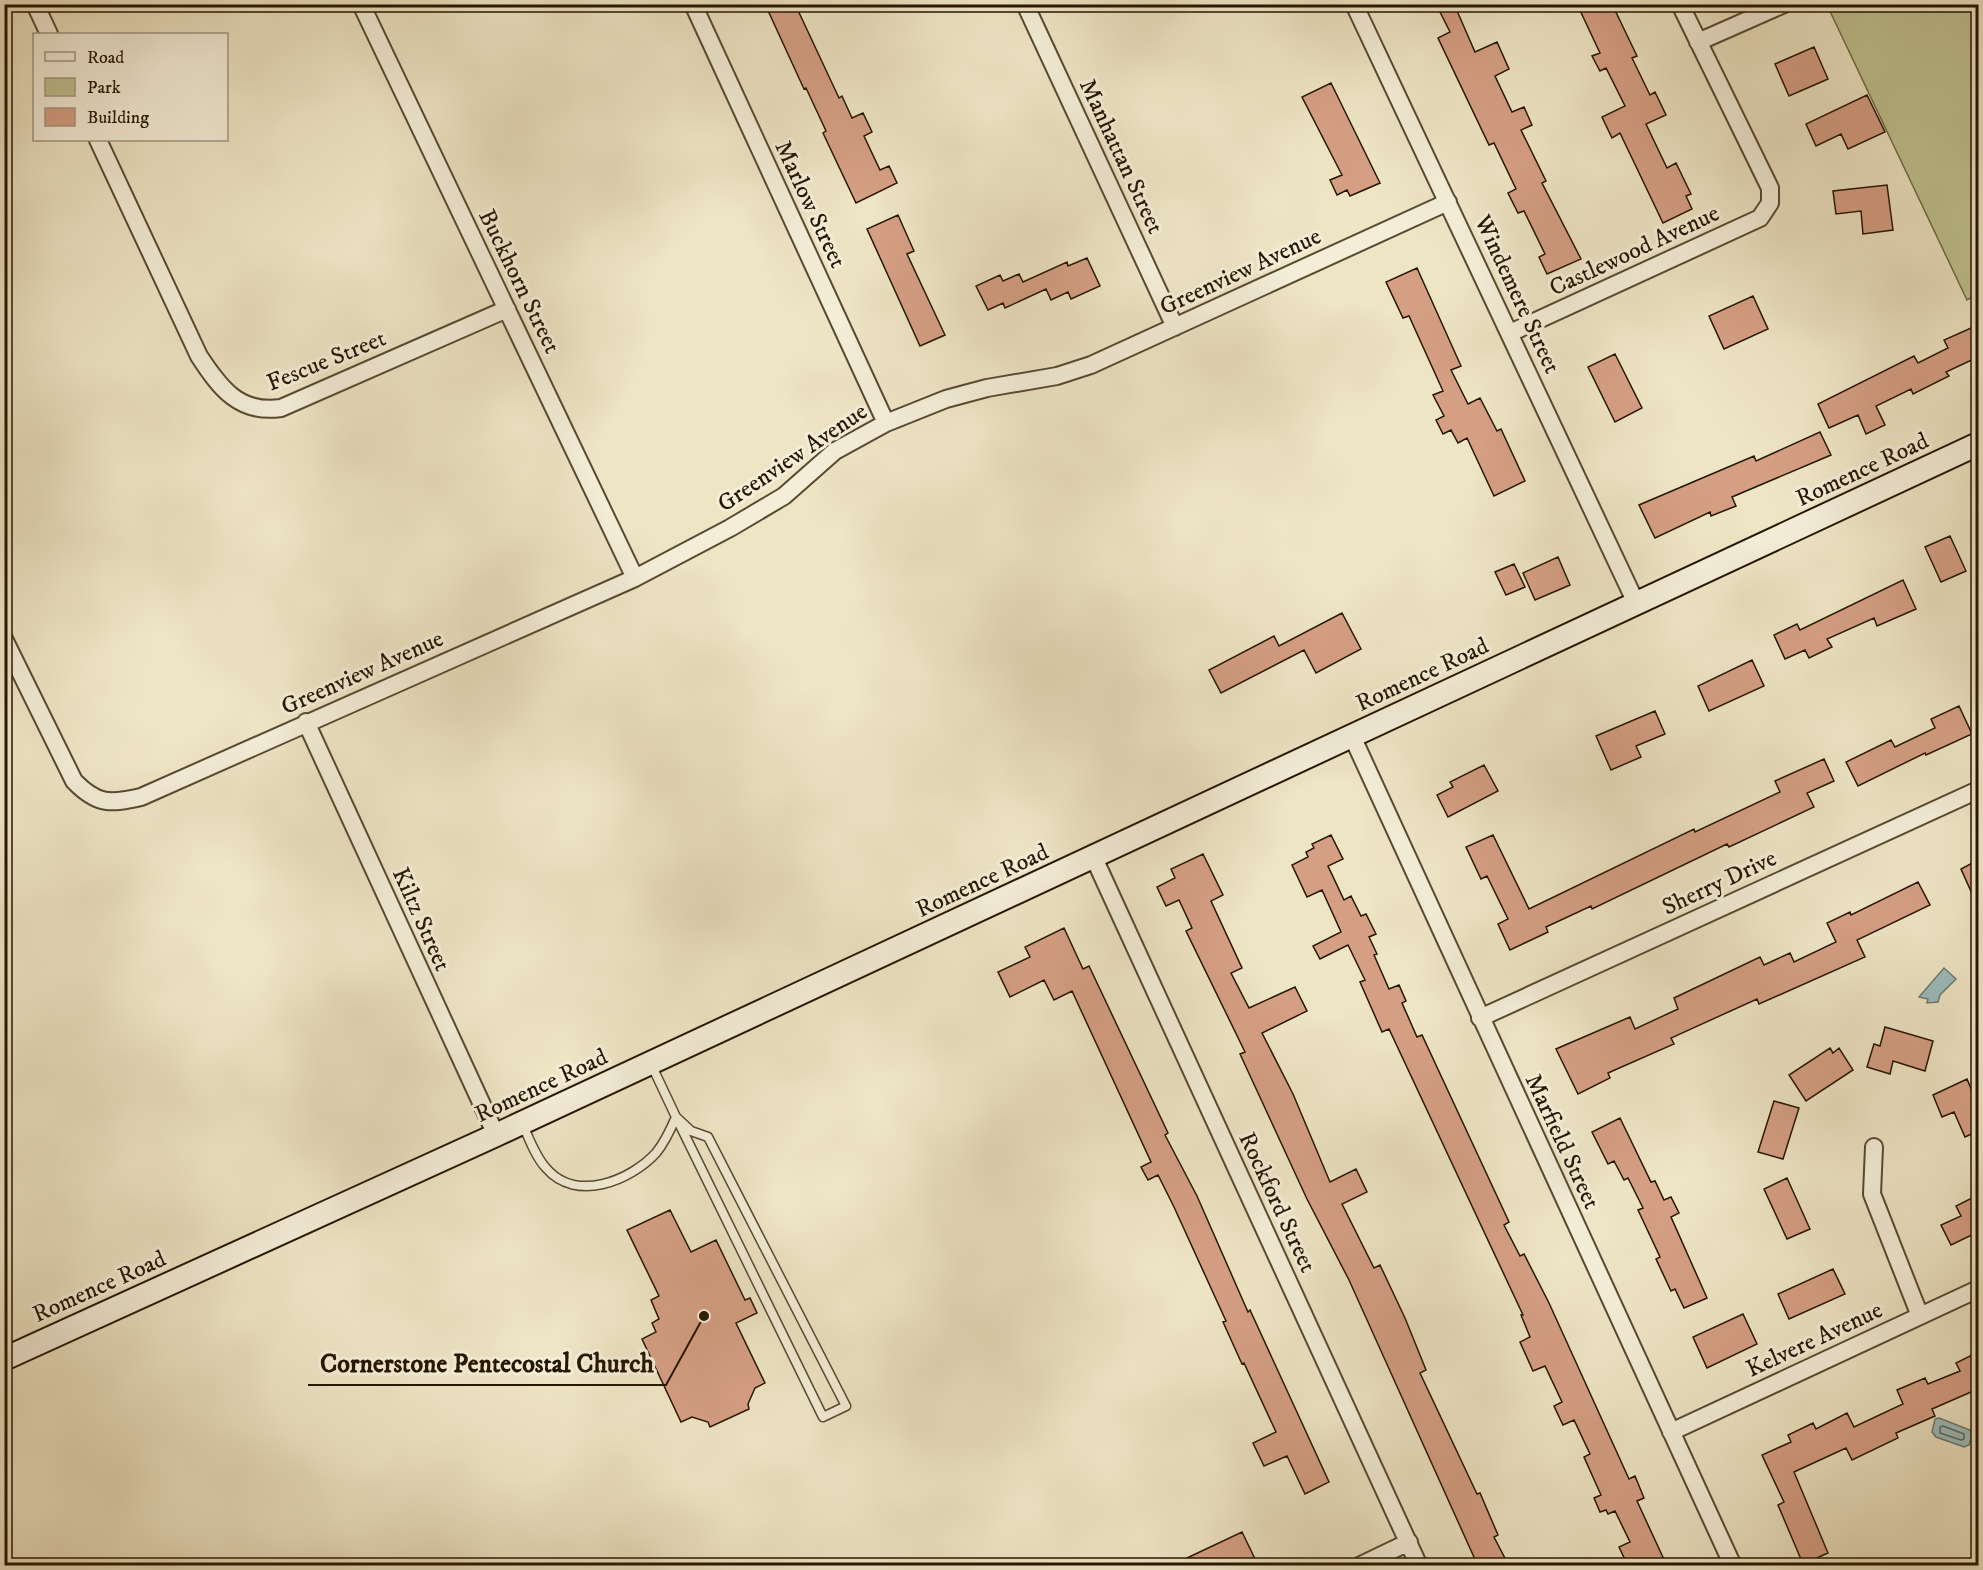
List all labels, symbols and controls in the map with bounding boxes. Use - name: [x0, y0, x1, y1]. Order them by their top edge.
- legend: [33, 33, 228, 141]
- text: Road: [87, 47, 124, 69]
- street label: Manhattan Street: [1072, 74, 1170, 239]
- text: Park: [87, 77, 121, 99]
- text: Building: [87, 107, 149, 129]
- street label: Marlow Street: [768, 136, 853, 273]
- street label: Castlewood Avenue: [1545, 198, 1724, 303]
- street label: Buckhorn Street: [471, 205, 567, 359]
- street label: Windemere Street: [1467, 210, 1567, 379]
- street label: Greenview Avenue: [1155, 221, 1326, 322]
- street label: Fescue Street: [262, 323, 391, 398]
- street label: Greenview Avenue: [712, 397, 873, 519]
- street label: Romence Road: [1791, 426, 1934, 514]
- street label: Greenview Avenue: [277, 624, 448, 722]
- street label: Romence Road: [1351, 631, 1494, 719]
- street label: Romence Road: [911, 837, 1054, 925]
- street label: Sherry Drive: [1657, 843, 1781, 922]
- street label: Kiltz Street: [385, 863, 457, 976]
- street label: Romence Road: [470, 1042, 613, 1130]
- street label: Marfield Street: [1518, 1069, 1607, 1214]
- street label: Rockford Street: [1231, 1127, 1323, 1278]
- street label: Romence Road: [28, 1244, 171, 1330]
- street label: Kelvere Avenue: [1741, 1295, 1888, 1385]
- callout: Cornerstone Pentecostal Church: [308, 1341, 666, 1385]
- text: Cornerstone Pentecostal Church: [320, 1348, 654, 1381]

